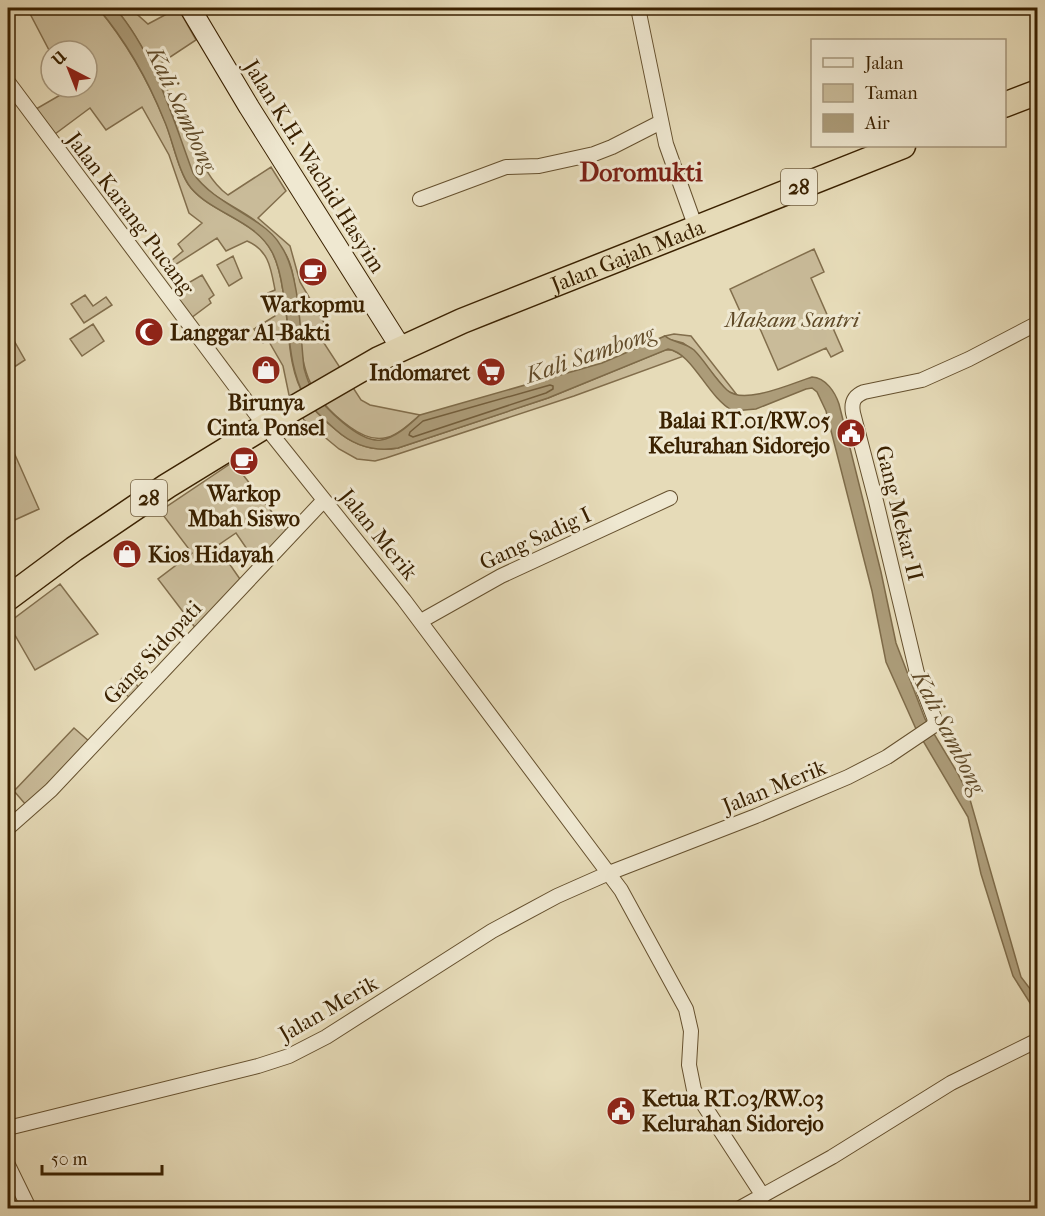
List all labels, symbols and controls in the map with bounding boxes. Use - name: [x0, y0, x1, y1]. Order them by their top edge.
- north arrow: [39, 39, 99, 99]
- legend: [811, 39, 1006, 147]
- water label: Kali Sambong: [140, 40, 224, 177]
- text: U: [48, 47, 71, 70]
- text: Jalan: [863, 53, 904, 74]
- street label: Jalan K.H. Wachid Hasyim: [237, 54, 391, 278]
- text: Taman: [865, 83, 918, 104]
- text: Air: [864, 113, 890, 134]
- street label: Jalan Karang Pucang: [59, 126, 200, 300]
- district label: Doromukti: [579, 157, 703, 188]
- road number: 28: [781, 169, 817, 205]
- street label: Jalan Gajah Mada: [545, 214, 709, 299]
- cafe icon: Warkopmu: [297, 256, 329, 288]
- place label: Warkopmu: [260, 292, 366, 318]
- park label: Makam Santri: [723, 307, 861, 333]
- mosque icon: Langgar Al-Bakti: [133, 316, 165, 348]
- water label: Kali Sambong: [520, 318, 659, 390]
- place label: Langgar Al-Bakti: [170, 320, 331, 346]
- shop icon: Birunya Cinta Ponsel: [250, 354, 282, 386]
- supermarket icon: Indomaret: [475, 356, 507, 388]
- place label: Indomaret: [369, 360, 471, 386]
- place label: Birunya Cinta Ponsel: [207, 390, 326, 441]
- place label: Balai RT.01/RW.05 Kelurahan Sidorejo: [648, 408, 830, 459]
- public building icon: Balai RT.01/RW.05 Kelurahan Sidorejo: [835, 417, 867, 449]
- street label: Gang Mekar II: [870, 443, 928, 584]
- cafe icon: Warkop Mbah Siswo: [228, 445, 260, 477]
- road number: 28: [131, 480, 167, 516]
- place label: Warkop Mbah Siswo: [187, 481, 300, 532]
- street label: Jalan Merik: [332, 482, 423, 586]
- street label: Gang Sadig I: [476, 502, 596, 576]
- shop icon: Kios Hidayah: [111, 538, 143, 570]
- place label: Kios Hidayah: [148, 542, 274, 568]
- street label: Gang Sidopati: [98, 595, 208, 710]
- water label: Kali Sambong: [905, 664, 993, 799]
- street label: Jalan Merik: [717, 754, 831, 820]
- street label: Jalan Merik: [273, 970, 383, 1049]
- place label: Ketua RT.03/RW.03 Kelurahan Sidorejo: [642, 1086, 824, 1137]
- public building icon: Ketua RT.03/RW.03 Kelurahan Sidorejo: [605, 1095, 637, 1127]
- scale bar: [42, 1138, 162, 1176]
- text: 50 m: [51, 1149, 88, 1170]

